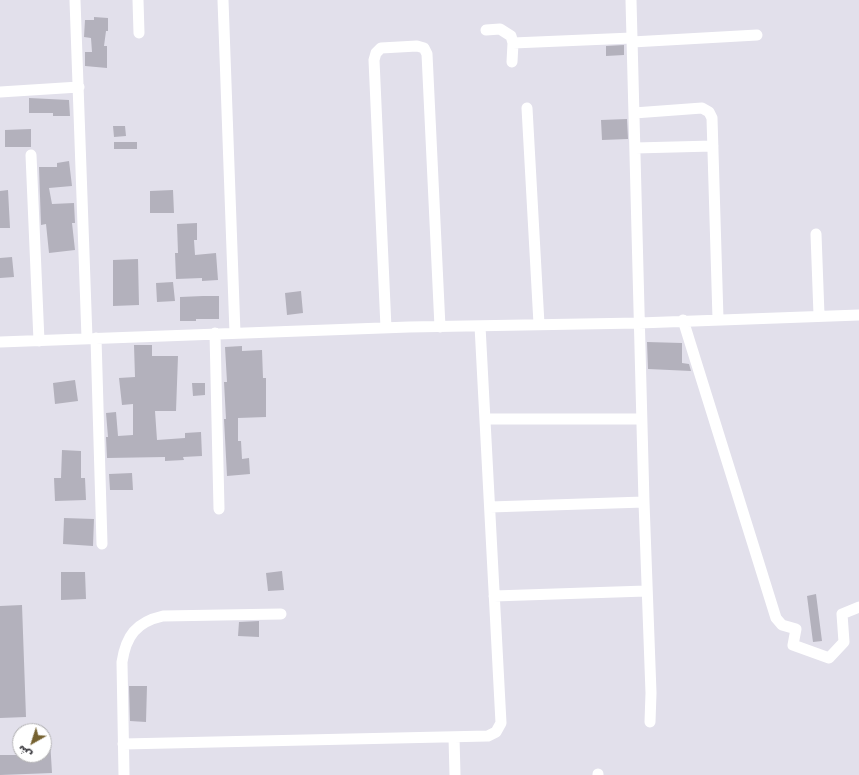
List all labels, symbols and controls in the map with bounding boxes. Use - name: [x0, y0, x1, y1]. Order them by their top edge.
- north arrow: [12, 723, 52, 763]
- text: ش: [15, 742, 35, 762]

